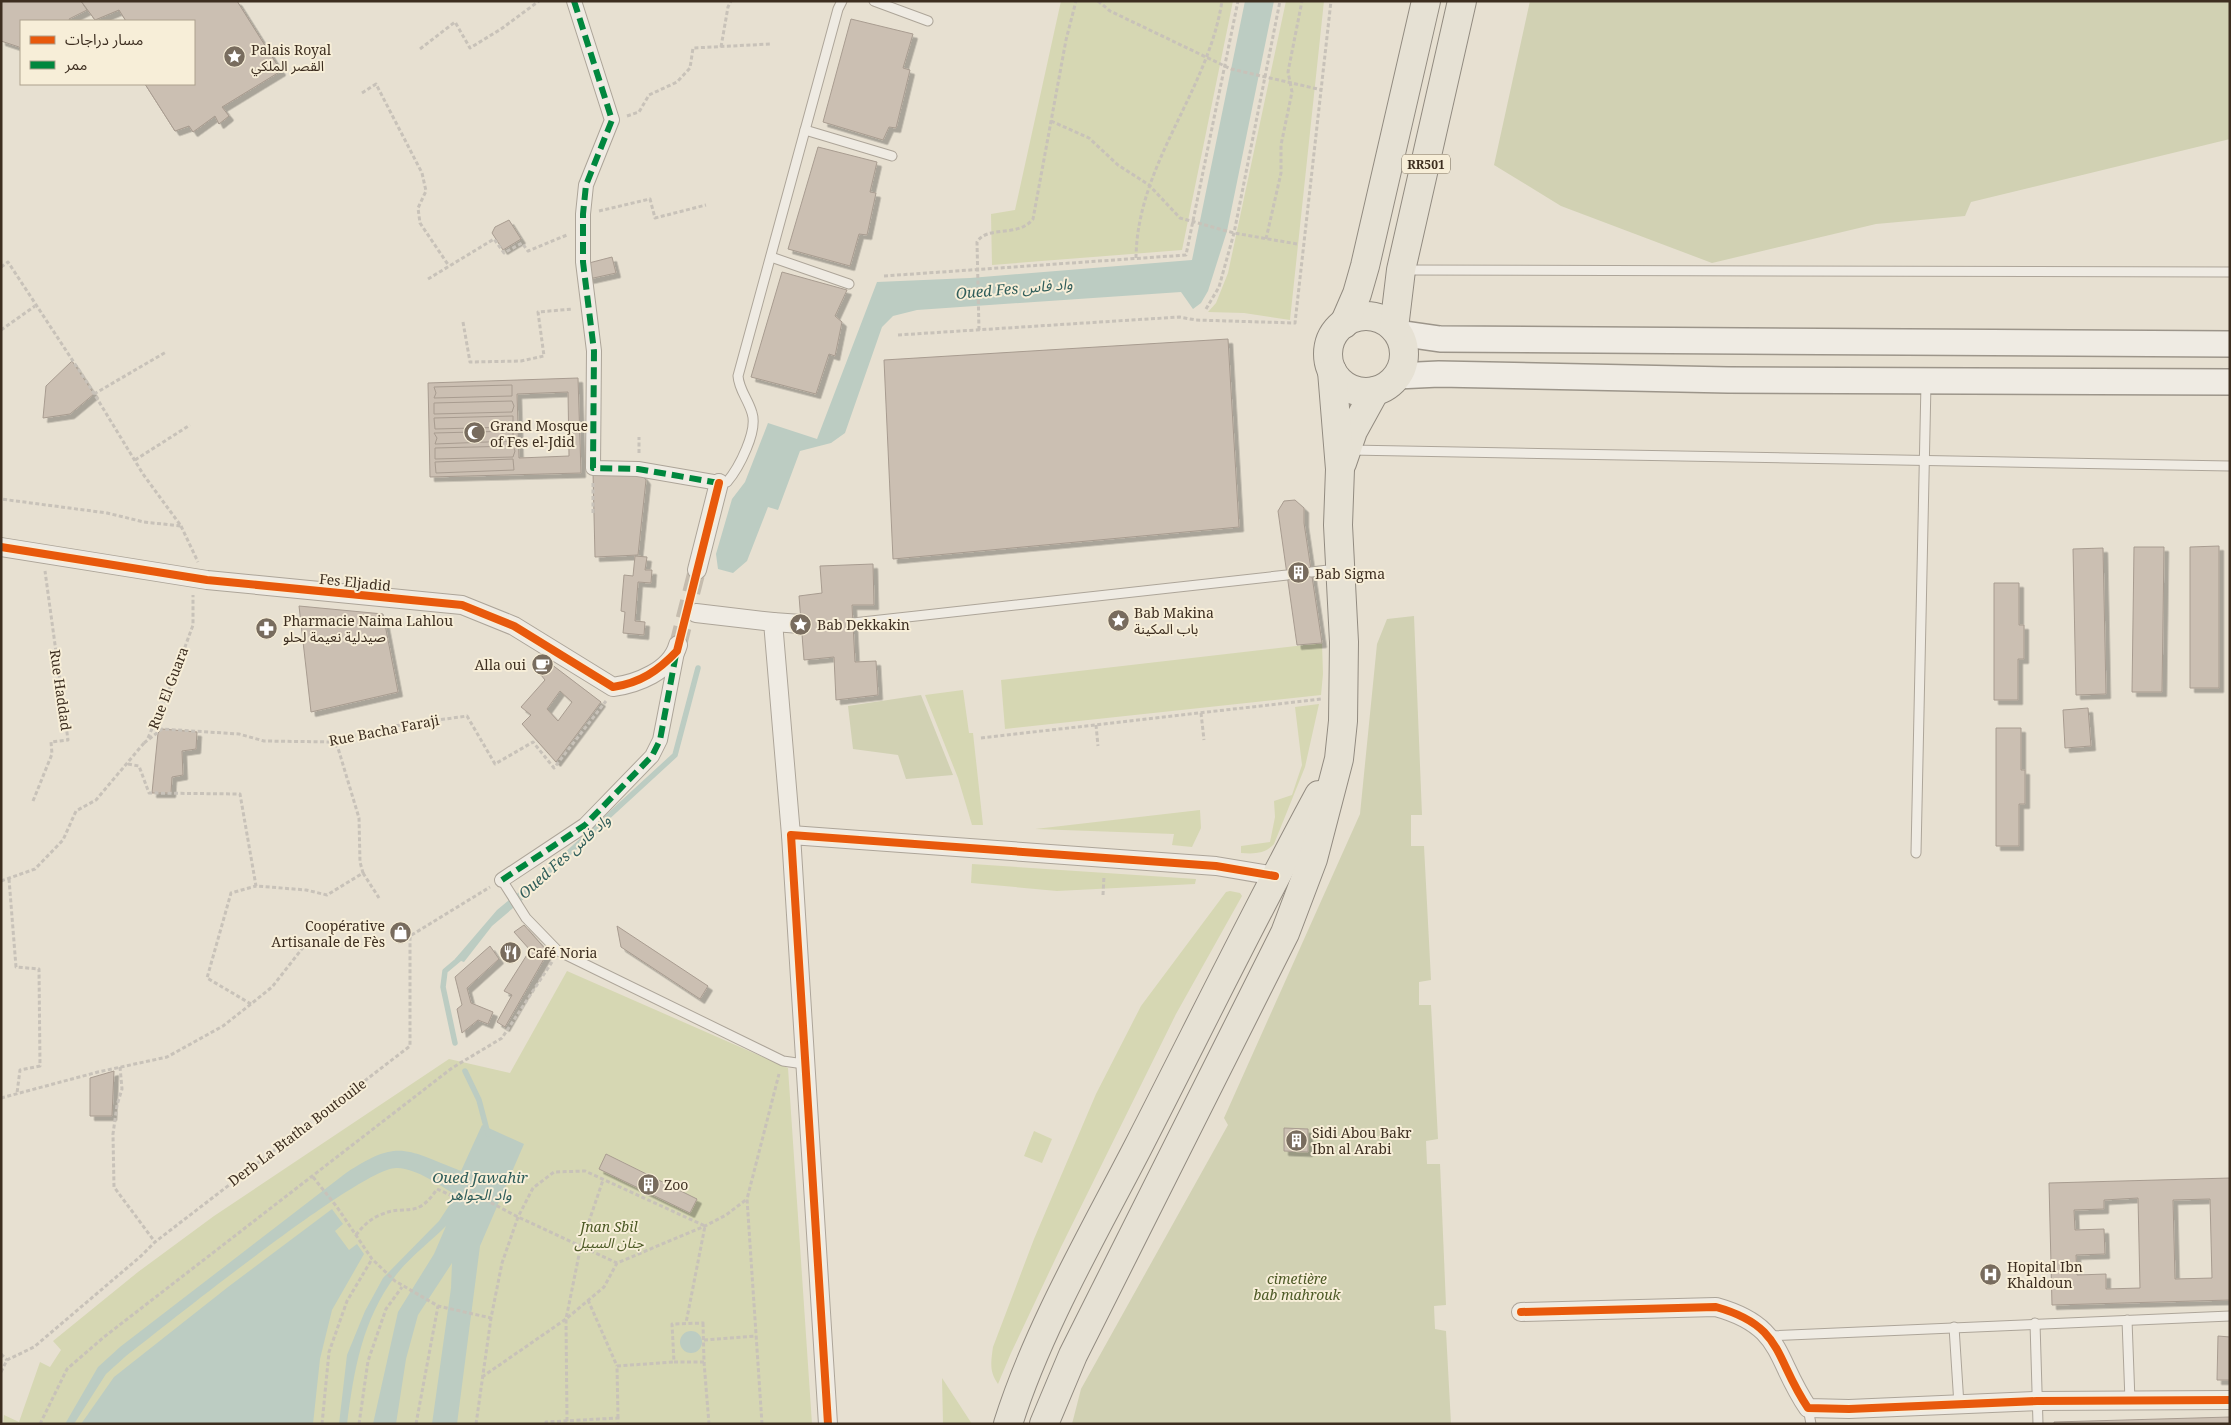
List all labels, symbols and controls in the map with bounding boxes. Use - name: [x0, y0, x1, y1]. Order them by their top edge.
- legend: [20, 20, 195, 85]
- text: مسار دراجات: [65, 29, 143, 49]
- place label: Palais Royal القصر الملكي: [251, 40, 332, 77]
- place icon: Palais Royal القصر الملكي: [223, 45, 247, 69]
- text: ممر: [64, 54, 88, 74]
- road number: RR501: [1402, 154, 1450, 173]
- water label: Oued Fes واد فاس: [955, 273, 1074, 303]
- place label: Grand Mosque of Fes el-Jdid: [490, 416, 588, 451]
- mosque icon: Grand Mosque of Fes el-Jdid: [462, 421, 486, 445]
- building icon: Bab Sigma: [1287, 561, 1311, 585]
- place label: Bab Sigma: [1315, 564, 1385, 583]
- street label: Fes Eljadid: [318, 569, 392, 595]
- place label: Bab Makina باب المكينة: [1134, 603, 1214, 638]
- place icon: Bab Makina باب المكينة: [1106, 608, 1130, 632]
- place label: Pharmacie Naima Lahlou صيدلية نعيمة لحلو: [283, 611, 453, 646]
- place icon: Bab Dekkakin: [789, 612, 813, 636]
- place label: Bab Dekkakin: [817, 615, 910, 634]
- pharmacy icon: Pharmacie Naima Lahlou صيدلية نعيمة لحلو: [255, 616, 279, 640]
- street label: Rue El Guara: [144, 644, 192, 732]
- street label: Rue Haddad: [46, 648, 76, 732]
- cafe icon: Alla oui: [530, 652, 554, 676]
- place label: Alla oui: [474, 655, 527, 674]
- street label: Rue Bacha Faraji: [327, 710, 441, 750]
- water label: Oued Fes واد فاس: [514, 809, 614, 903]
- place label: Coopérative Artisanale de Fès: [271, 916, 385, 951]
- shop icon: Coopérative Artisanale de Fès: [389, 921, 413, 945]
- restaurant icon: Café Noria: [499, 940, 523, 964]
- place label: Café Noria: [527, 943, 598, 962]
- street label: Derb La Btatha Boutouile: [224, 1074, 370, 1190]
- place label: Sidi Abou Bakr Ibn al Arabi: [1312, 1123, 1412, 1158]
- building icon: Sidi Abou Bakr Ibn al Arabi: [1284, 1128, 1308, 1152]
- water label: Oued Jawahir واد الجواهر: [432, 1167, 529, 1204]
- building icon: Zoo: [636, 1172, 660, 1196]
- place label: Zoo: [664, 1175, 688, 1194]
- park label: Jnan Sbil جنان السبيل: [574, 1217, 644, 1252]
- place label: Hopital Ibn Khaldoun: [2007, 1257, 2083, 1292]
- hospital icon: Hopital Ibn Khaldoun: [1979, 1262, 2003, 1286]
- park label: cimetière bab mahrouk: [1253, 1269, 1342, 1304]

